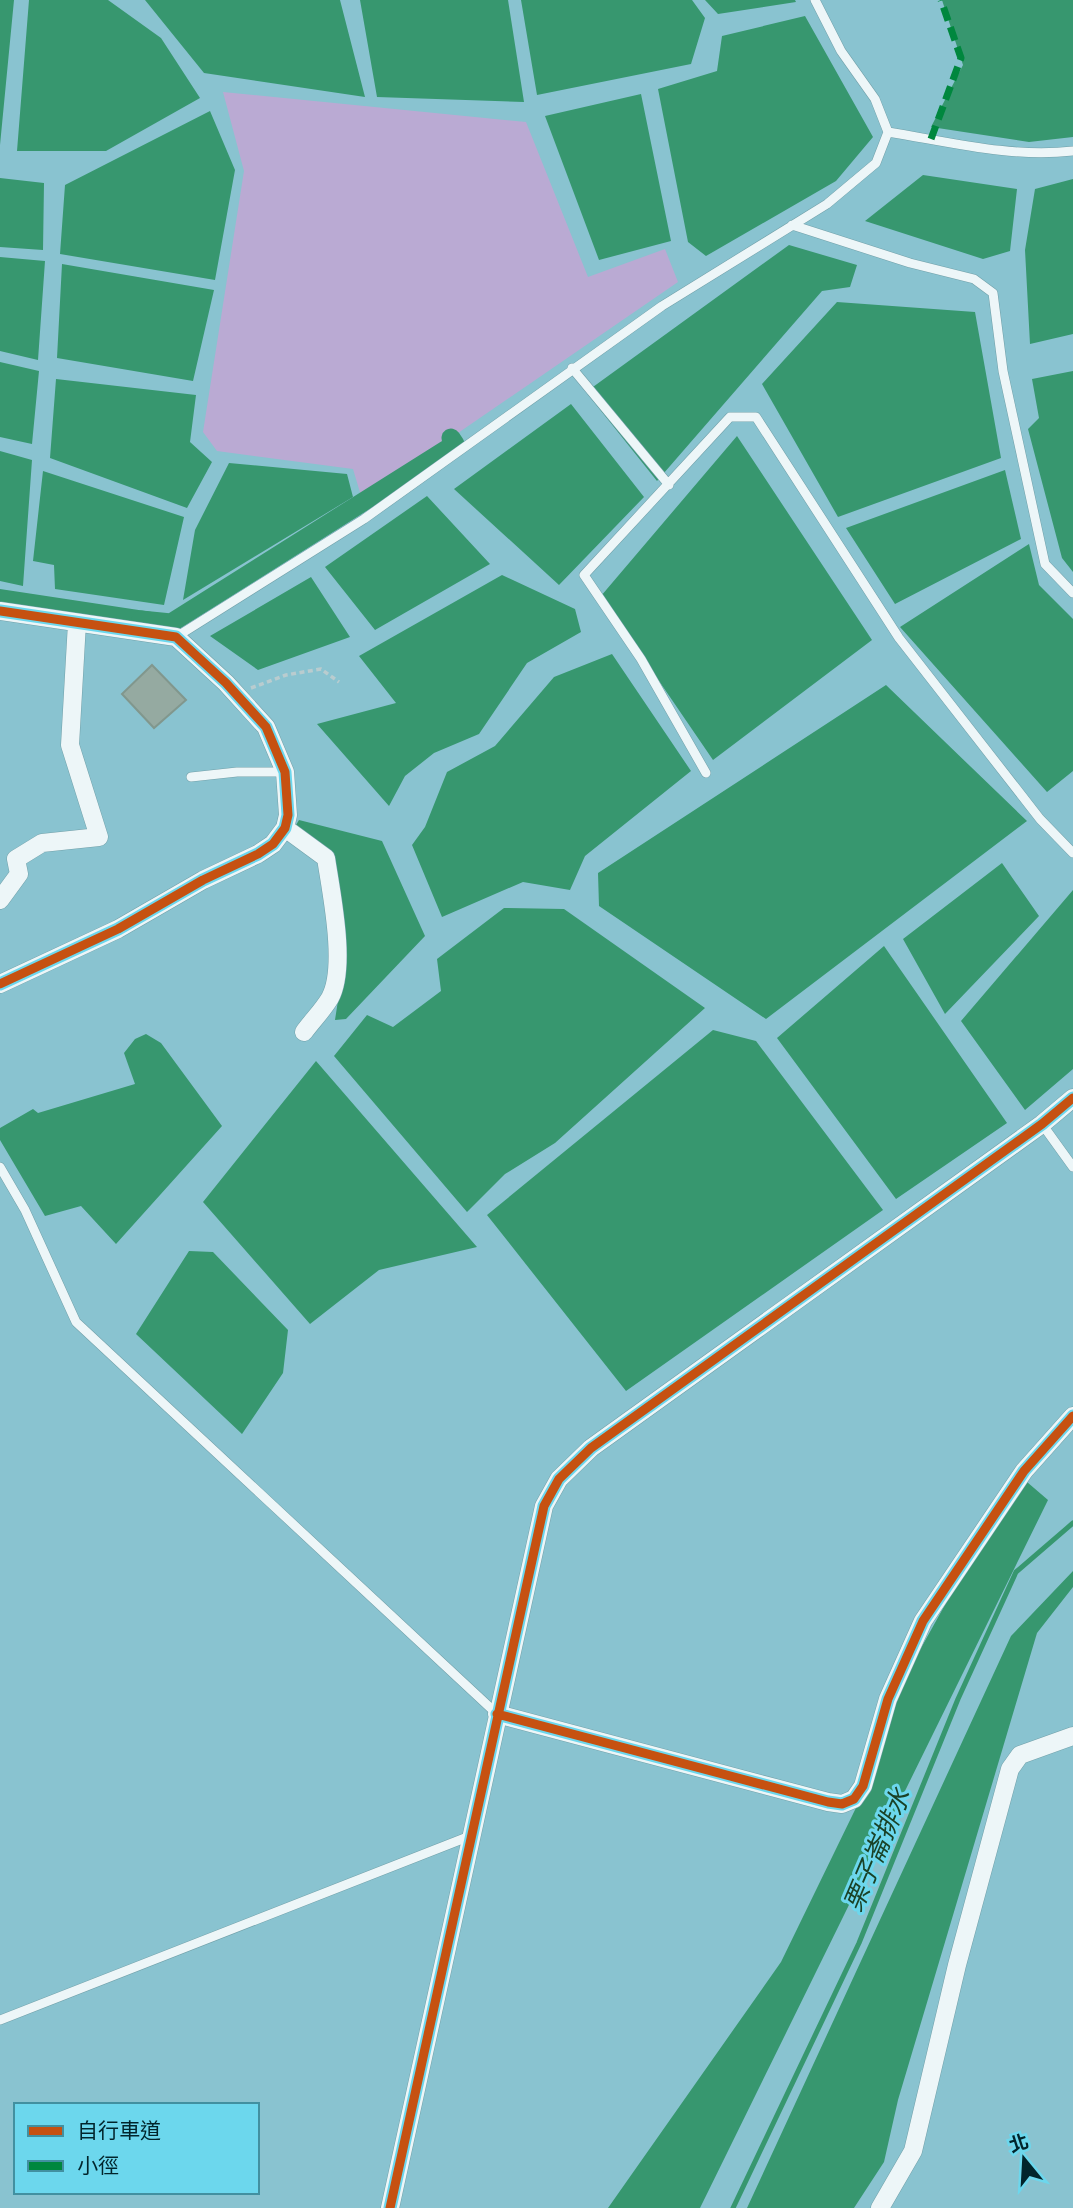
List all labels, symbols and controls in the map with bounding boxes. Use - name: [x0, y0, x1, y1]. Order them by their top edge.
- water label: 栗子崙排水: [838, 1783, 917, 1916]
- legend: [14, 2103, 259, 2194]
- text: 自行車道: [77, 2118, 161, 2142]
- north arrow: [989, 2124, 1059, 2194]
- text: 北: [1006, 2129, 1031, 2156]
- text: 小徑: [77, 2153, 119, 2177]

